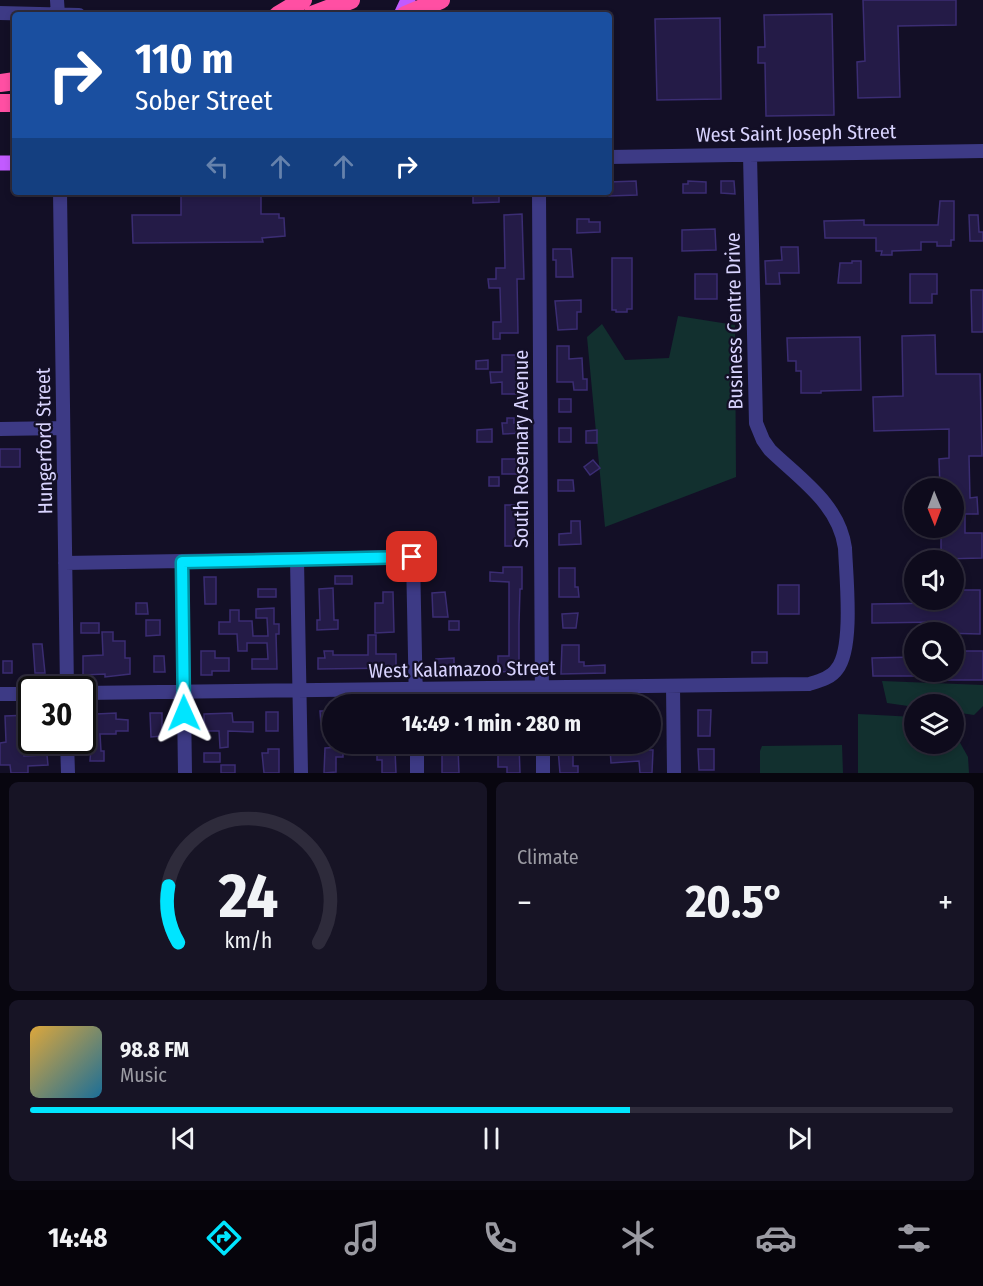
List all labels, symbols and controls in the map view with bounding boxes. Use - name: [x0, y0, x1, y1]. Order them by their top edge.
- text: 110 m: [135, 34, 234, 84]
- icon: right: [36, 36, 114, 114]
- text: Sober Street: [135, 85, 272, 117]
- street label: West Saint Joseph Street: [696, 119, 897, 147]
- icon: left: [201, 150, 234, 183]
- icon: ahead: [264, 150, 297, 183]
- icon: ahead: [327, 150, 360, 183]
- icon: right: [390, 150, 423, 183]
- street label: Business Centre Drive: [720, 232, 748, 410]
- street label: South Rosemary Avenue: [509, 350, 533, 548]
- street label: Hungerford Street: [31, 367, 57, 514]
- north arrow: [904, 478, 964, 538]
- map controls: [904, 478, 964, 754]
- pin: [386, 531, 437, 582]
- icon: arrive: [395, 540, 428, 573]
- button: sound: [904, 550, 964, 610]
- button: search: [904, 622, 964, 682]
- street label: West Kalamazoo Street: [368, 655, 556, 683]
- speed limit sign: 30: [18, 676, 96, 754]
- position arrow: [152, 681, 216, 745]
- button: layers: [904, 694, 964, 754]
- text: 14:49 · 1 min · 280 m: [402, 710, 581, 737]
- text: Climate: [517, 845, 579, 869]
- text: 24: [217, 859, 278, 934]
- text: 20.5°: [685, 875, 784, 929]
- text: −: [517, 883, 532, 923]
- text: +: [938, 883, 953, 923]
- text: km/h: [224, 929, 272, 955]
- text: 98.8 FM: [120, 1036, 189, 1063]
- text: Music: [120, 1063, 167, 1087]
- icon: previous: [167, 1122, 200, 1155]
- icon: pause: [475, 1122, 508, 1155]
- icon: next: [783, 1122, 816, 1155]
- icon: directions: [203, 1217, 245, 1259]
- icon: music: [341, 1217, 383, 1259]
- icon: phone: [479, 1217, 521, 1259]
- icon: climate: [617, 1217, 659, 1259]
- icon: car: [755, 1217, 797, 1259]
- icon: filters: [893, 1217, 935, 1259]
- text: 14:48: [48, 1222, 107, 1254]

